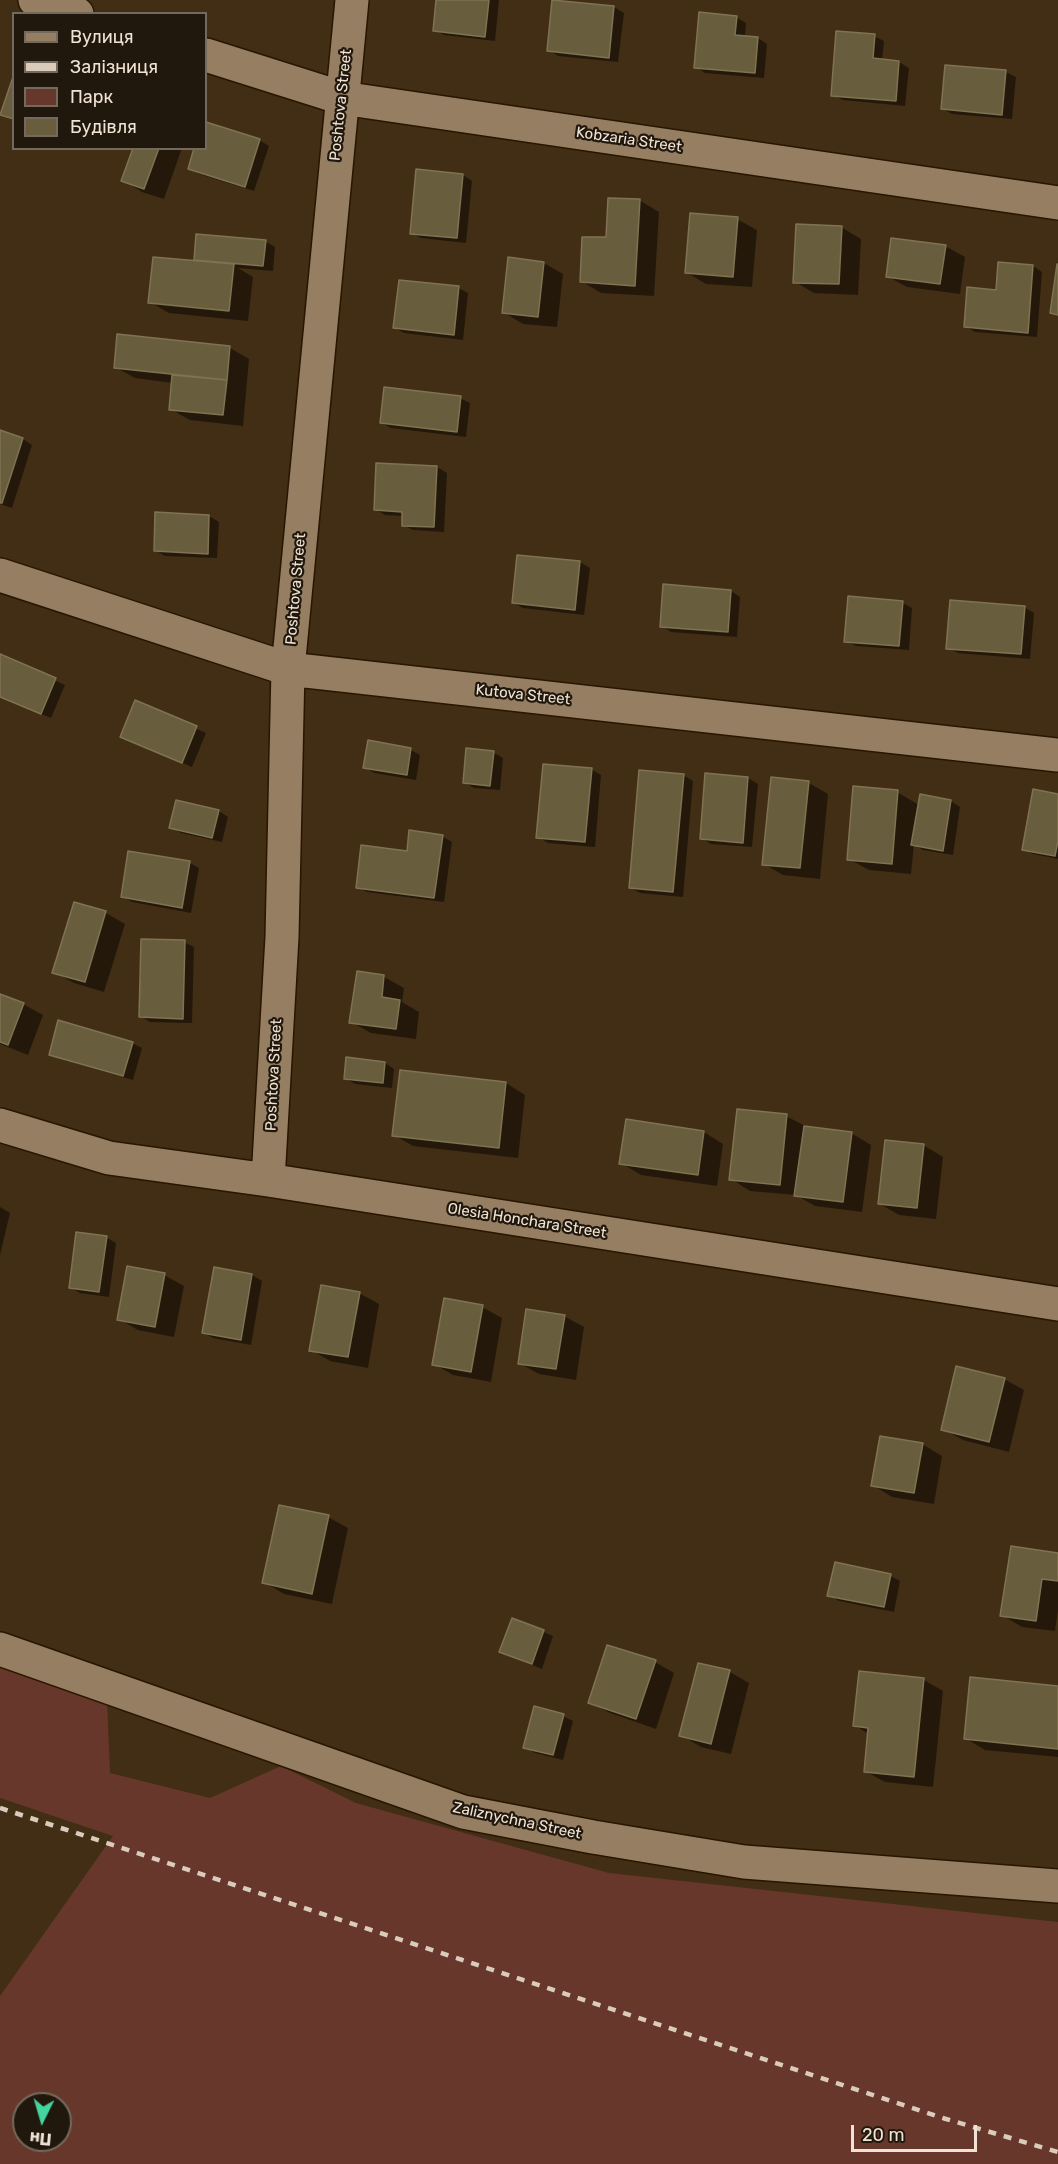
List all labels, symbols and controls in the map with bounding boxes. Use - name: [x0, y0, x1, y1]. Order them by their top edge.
- legend: [12, 12, 207, 150]
- text: Вулиця: [70, 26, 134, 48]
- street label: Poshtova Street: [326, 48, 356, 162]
- text: Залізниця: [70, 56, 158, 78]
- text: Парк: [70, 86, 113, 108]
- text: Будівля: [70, 116, 137, 138]
- street label: Kobzaria Street: [575, 124, 683, 156]
- street label: Poshtova Street: [282, 532, 310, 646]
- street label: Kutova Street: [475, 681, 571, 709]
- street label: Poshtova Street: [262, 1018, 286, 1132]
- street label: Olesia Honchara Street: [446, 1200, 608, 1242]
- street label: Zaliznychna Street: [451, 1799, 583, 1843]
- north arrow: [12, 2092, 72, 2152]
- scale bar: [854, 2113, 980, 2151]
- text: 20 m: [862, 2124, 904, 2146]
- text: Пн: [29, 2128, 52, 2149]

